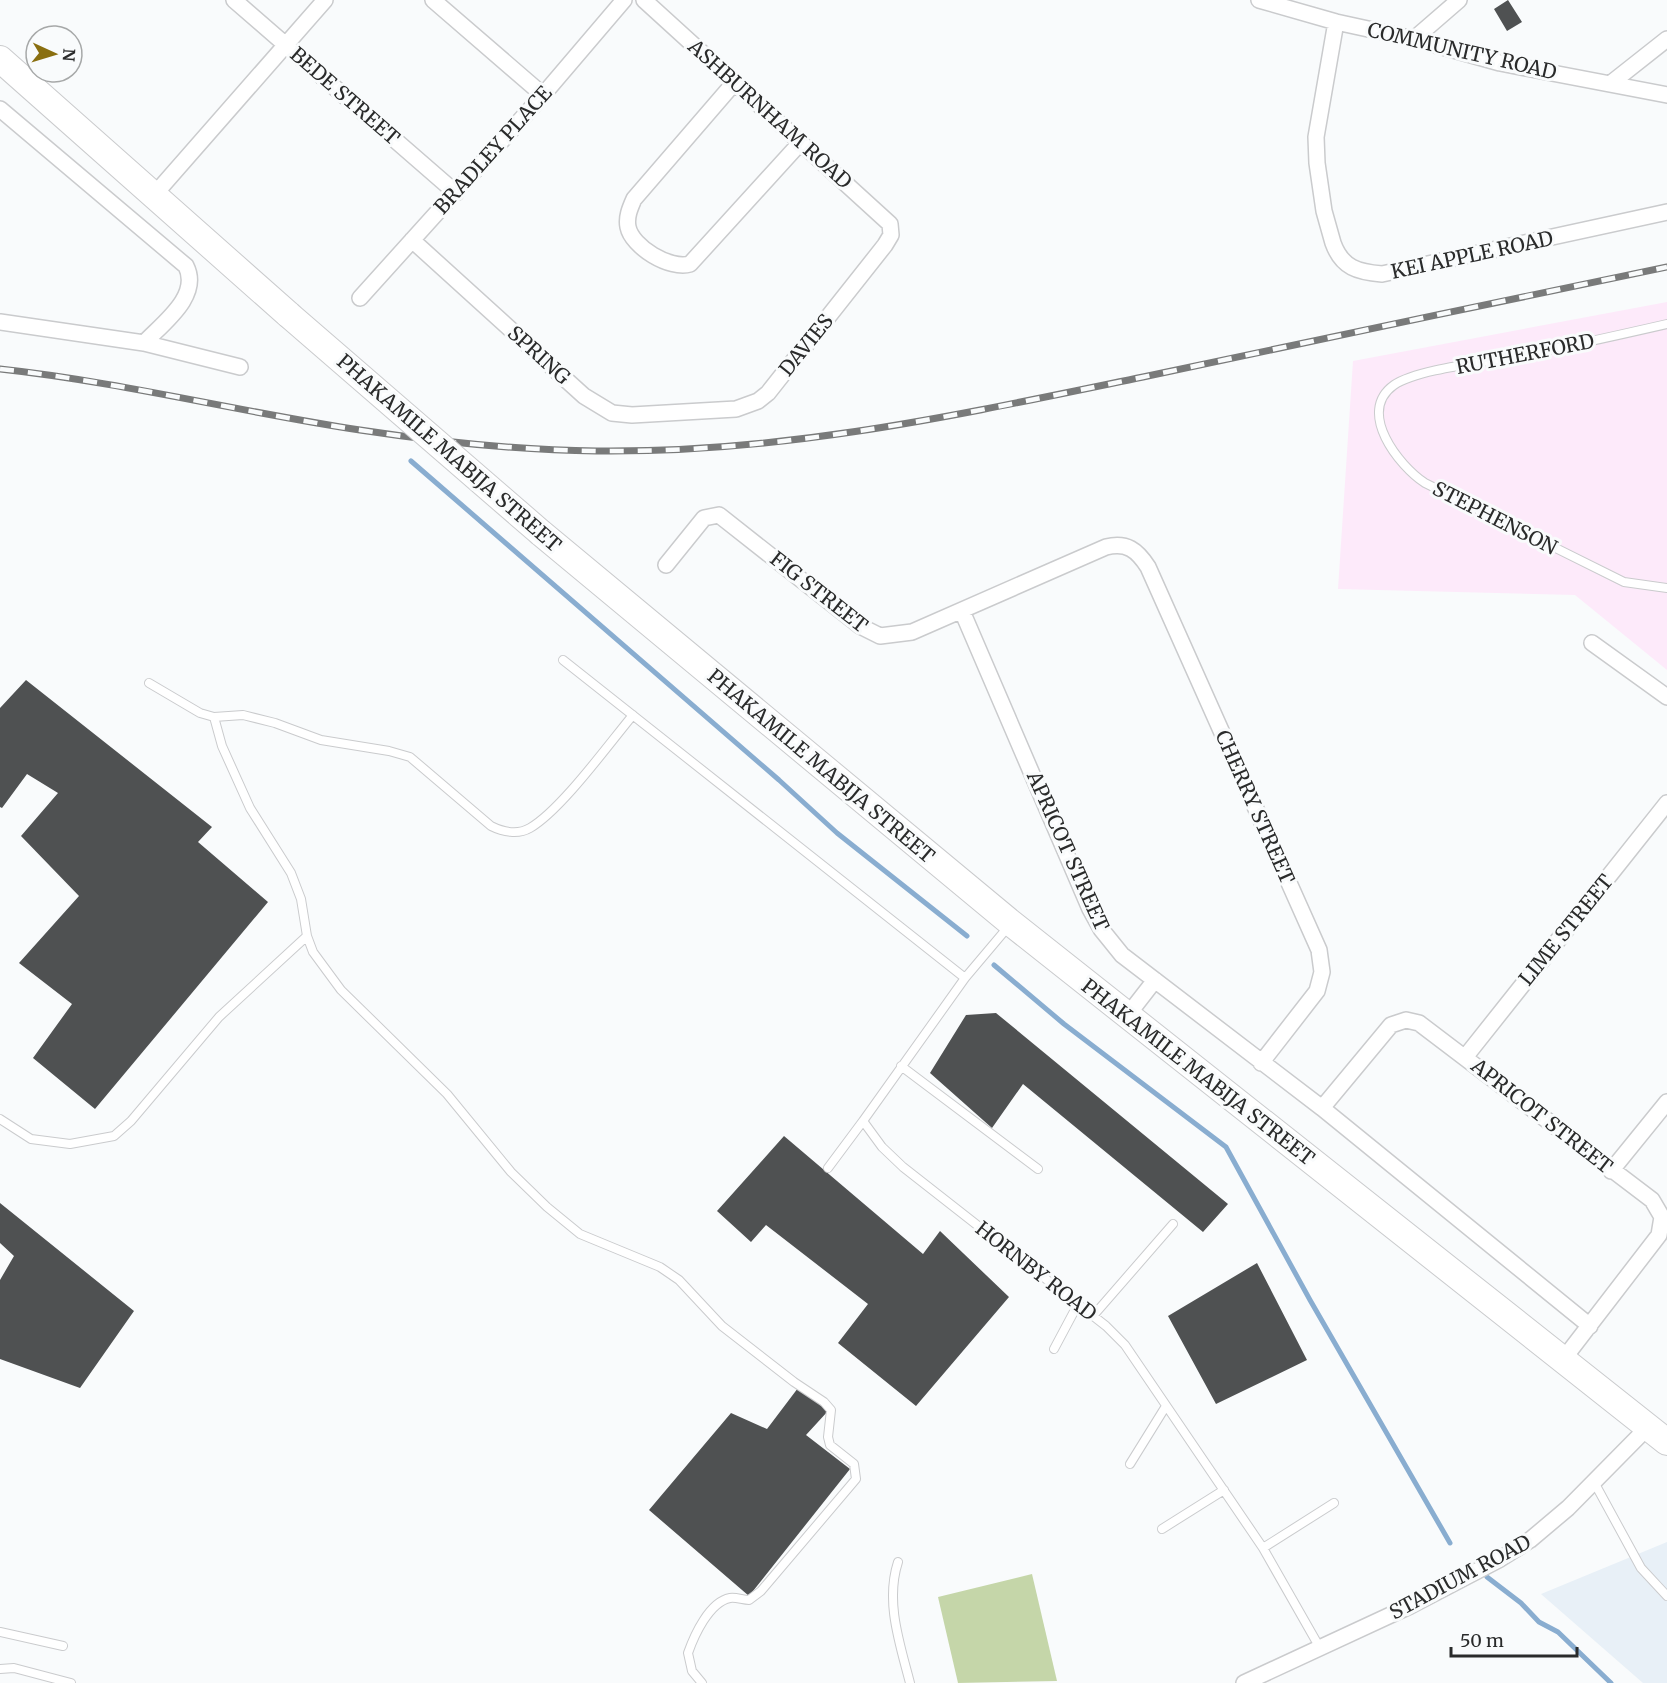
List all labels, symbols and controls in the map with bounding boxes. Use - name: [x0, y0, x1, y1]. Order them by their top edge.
- street label: COMMUNITY ROAD: [1365, 17, 1559, 84]
- north arrow: [24, 24, 84, 84]
- street label: ASHBURNHAM ROAD: [683, 33, 857, 194]
- street label: BEDE STREET: [286, 41, 405, 150]
- text: N: [59, 48, 79, 62]
- street label: BRADLEY PLACE: [428, 80, 557, 219]
- street label: KEI APPLE ROAD: [1389, 225, 1555, 284]
- street label: DAVIES: [773, 309, 838, 381]
- street label: SPRING: [503, 320, 576, 390]
- street label: RUTHERFORD: [1454, 328, 1596, 379]
- street label: PHAKAMILE MABIJA STREET: [332, 348, 567, 557]
- street label: STEPHENSON: [1429, 475, 1562, 560]
- street label: FIG STREET: [765, 546, 873, 638]
- street label: PHAKAMILE MABIJA STREET: [703, 663, 940, 868]
- street label: CHERRY STREET: [1210, 726, 1301, 888]
- street label: APRICOT STREET: [1022, 766, 1115, 935]
- street label: LIME STREET: [1513, 869, 1618, 990]
- street label: PHAKAMILE MABIJA STREET: [1077, 973, 1320, 1170]
- street label: APRICOT STREET: [1466, 1052, 1618, 1179]
- street label: HORNBY ROAD: [971, 1216, 1102, 1326]
- street label: STADIUM ROAD: [1385, 1529, 1535, 1624]
- scale bar: [1451, 1620, 1577, 1658]
- text: 50 m: [1460, 1629, 1504, 1652]

